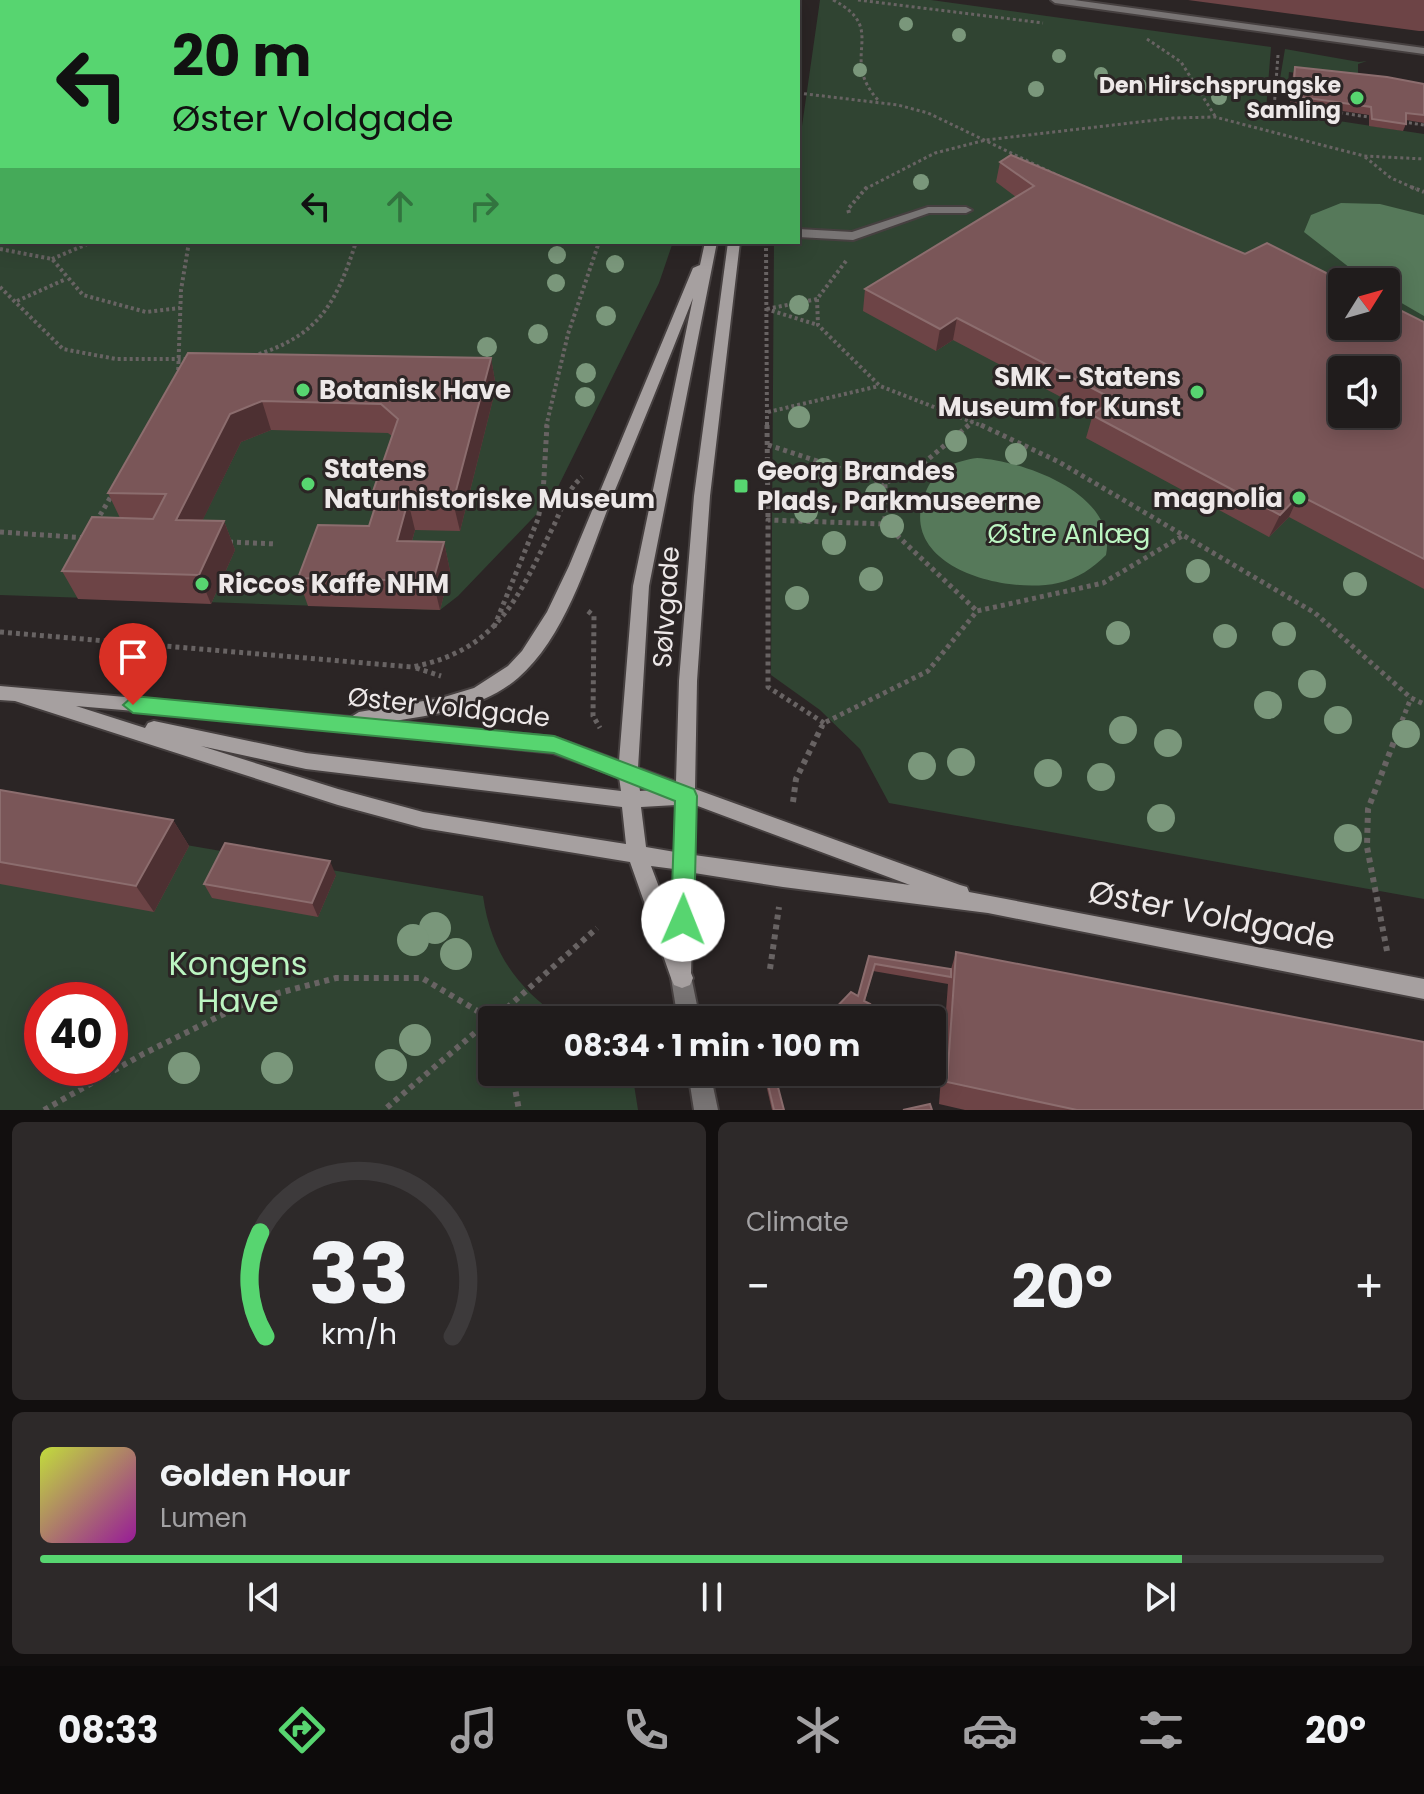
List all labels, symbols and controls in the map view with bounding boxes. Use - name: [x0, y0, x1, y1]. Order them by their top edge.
- text: 20 m: [172, 17, 312, 96]
- icon: left: [40, 32, 144, 136]
- place label: Den Hirschsprungske Samling: [1099, 70, 1341, 126]
- marker: Den Hirschsprungske Samling: [1348, 89, 1366, 107]
- text: Øster Voldgade: [172, 93, 453, 144]
- icon: left: [294, 184, 338, 228]
- icon: ahead: [378, 184, 422, 228]
- icon: right: [462, 184, 506, 228]
- north arrow: [1328, 268, 1400, 340]
- map controls: [1328, 268, 1400, 428]
- button: sound: [1328, 356, 1400, 428]
- place label: SMK - Statens Museum for Kunst: [938, 359, 1181, 425]
- place label: Botanisk Have: [319, 372, 511, 408]
- marker: Botanisk Have: [294, 381, 312, 399]
- marker: SMK - Statens Museum for Kunst: [1188, 383, 1206, 401]
- place label: Statens Naturhistoriske Museum: [324, 451, 655, 517]
- place label: Georg Brandes Plads, Parkmuseerne: [757, 453, 1041, 519]
- marker: Statens Naturhistoriske Museum: [299, 475, 317, 493]
- marker: Georg Brandes Plads, Parkmuseerne: [732, 477, 750, 495]
- place label: magnolia: [1153, 480, 1283, 516]
- marker: magnolia: [1290, 489, 1308, 507]
- park label: Østre Anlæg: [988, 516, 1150, 552]
- street label: Sølvgade: [644, 545, 688, 669]
- place label: Riccos Kaffe NHM: [218, 566, 449, 602]
- marker: Riccos Kaffe NHM: [193, 575, 211, 593]
- pin: [99, 623, 167, 705]
- icon: arrive: [111, 635, 155, 679]
- street label: Øster Voldgade: [346, 678, 552, 736]
- street label: Øster Voldgade: [1085, 869, 1339, 960]
- position arrow: [641, 878, 725, 962]
- park label: Kongens Have: [169, 941, 307, 1023]
- speed limit sign: 40: [24, 982, 128, 1086]
- text: 08:34 · 1 min · 100 m: [564, 1024, 860, 1067]
- text: Climate: [746, 1204, 849, 1240]
- text: 33: [309, 1216, 409, 1332]
- text: 20°: [1012, 1245, 1113, 1329]
- text: −: [746, 1256, 770, 1317]
- text: +: [1354, 1256, 1384, 1317]
- text: km/h: [321, 1314, 397, 1354]
- text: Golden Hour: [160, 1454, 350, 1497]
- text: Lumen: [160, 1500, 247, 1536]
- icon: previous: [242, 1575, 286, 1619]
- icon: pause: [690, 1575, 734, 1619]
- icon: next: [1138, 1575, 1182, 1619]
- icon: directions: [274, 1702, 330, 1758]
- icon: music: [446, 1702, 502, 1758]
- icon: phone: [618, 1702, 674, 1758]
- icon: climate: [790, 1702, 846, 1758]
- icon: car: [962, 1702, 1018, 1758]
- icon: filters: [1133, 1702, 1189, 1758]
- text: 08:33: [58, 1705, 159, 1756]
- text: 20°: [1305, 1705, 1366, 1756]

